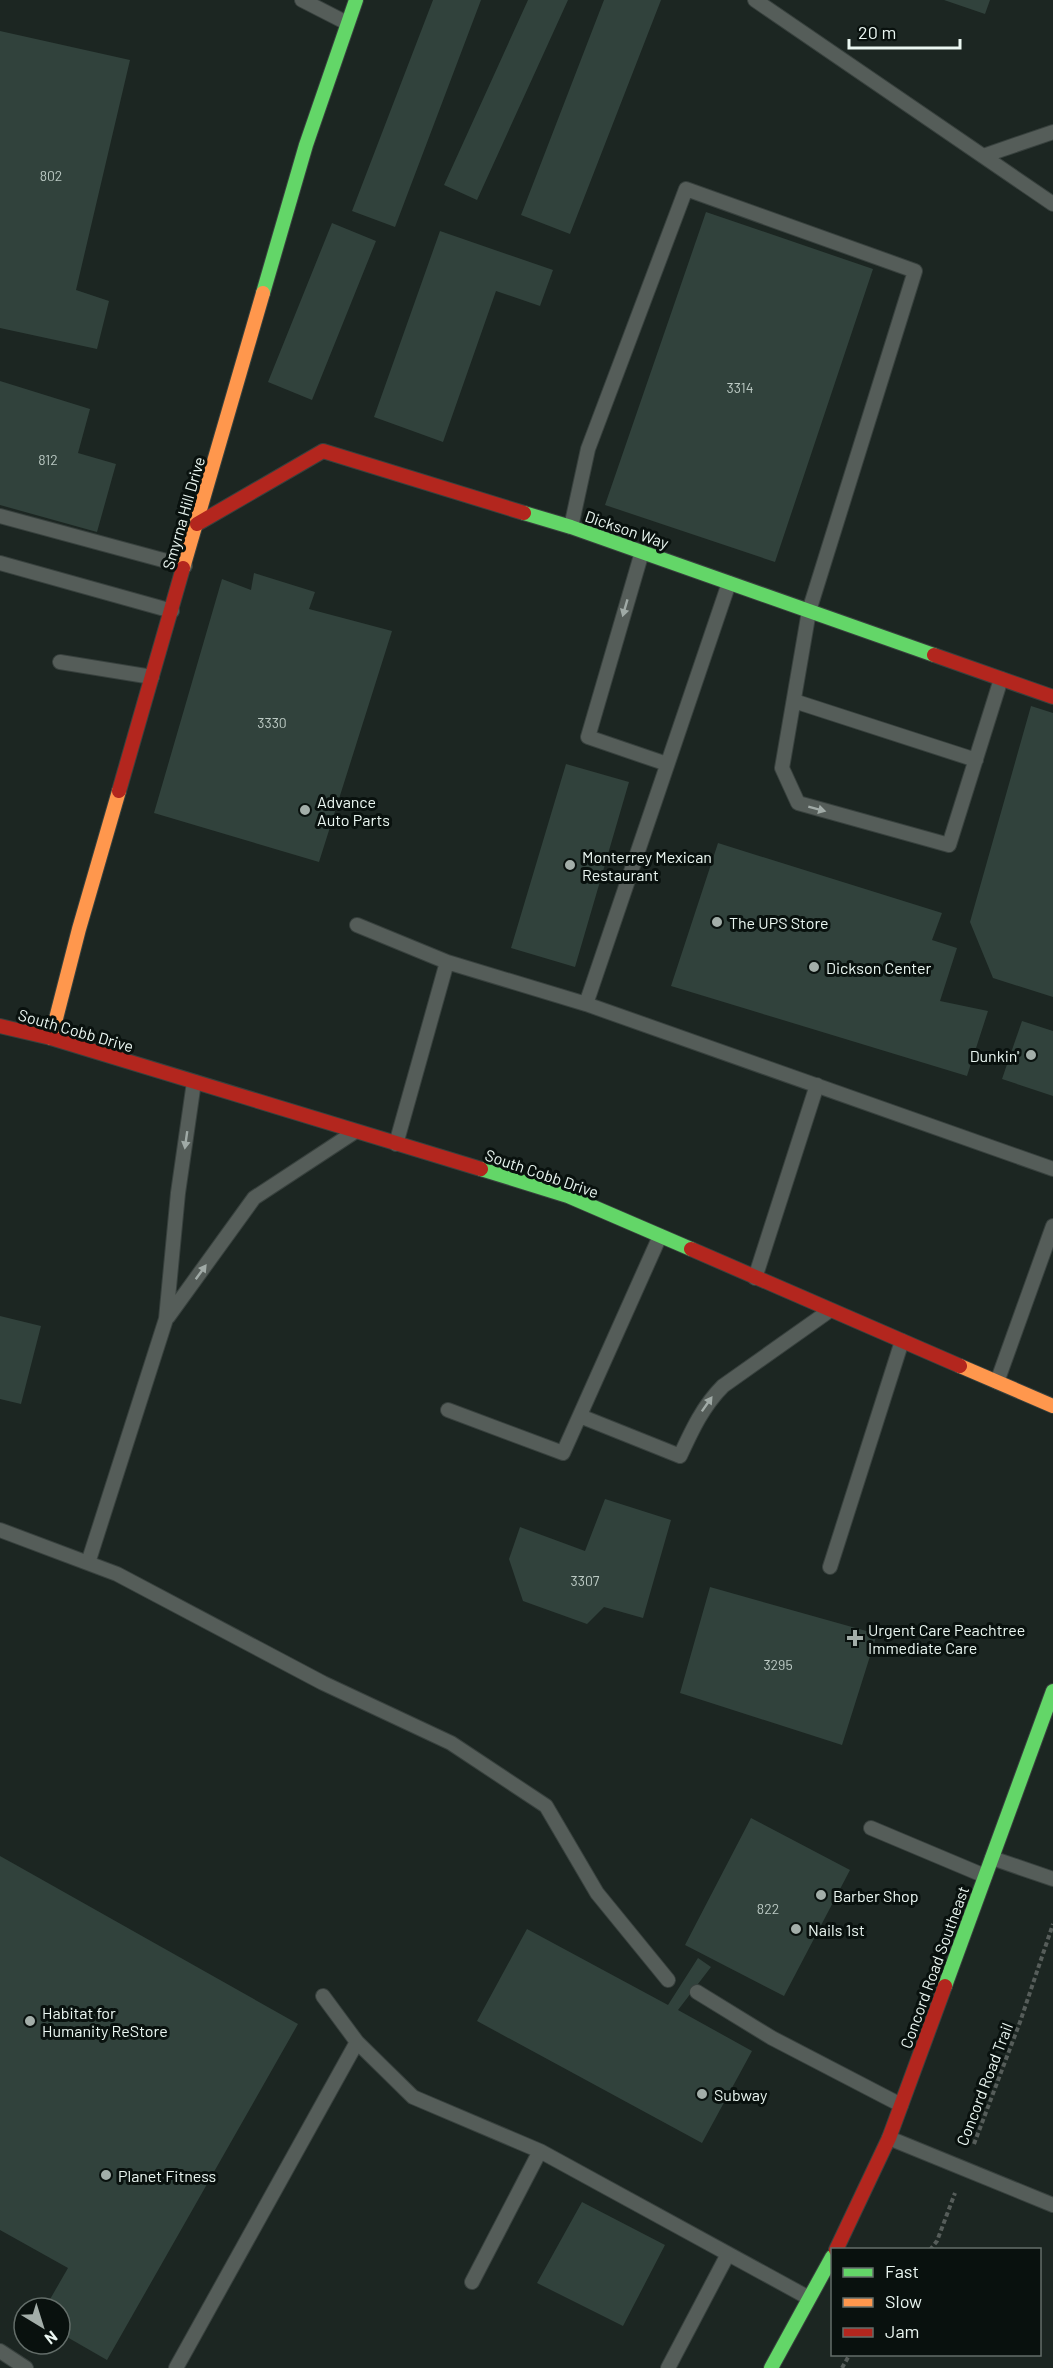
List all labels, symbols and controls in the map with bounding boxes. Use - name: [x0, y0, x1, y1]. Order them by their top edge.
- scale bar: [849, 12, 960, 50]
- text: 20 m: [858, 21, 896, 43]
- house number: 802: [40, 167, 62, 184]
- house number: 3314: [727, 379, 753, 396]
- house number: 812: [38, 451, 58, 468]
- street label: Smyrna Hill Drive: [158, 454, 208, 572]
- street label: Dickson Way: [583, 506, 672, 552]
- one-way arrow: [620, 599, 630, 617]
- house number: 3330: [257, 714, 287, 731]
- place label: Advance Auto Parts: [317, 792, 390, 829]
- marker: Advance Auto Parts: [298, 803, 312, 817]
- one-way arrow: [808, 804, 826, 814]
- place label: Monterrey Mexican Restaurant: [582, 847, 712, 884]
- marker: Monterrey Mexican Restaurant: [563, 858, 577, 872]
- place label: The UPS Store: [729, 913, 829, 932]
- marker: The UPS Store: [710, 915, 724, 929]
- place label: Dickson Center: [826, 958, 931, 977]
- marker: Dickson Center: [807, 960, 821, 974]
- street label: South Cobb Drive: [16, 1004, 136, 1056]
- place label: Dunkin': [970, 1046, 1019, 1065]
- marker: Dunkin': [1024, 1048, 1038, 1062]
- one-way arrow: [181, 1131, 190, 1150]
- street label: South Cobb Drive: [483, 1145, 601, 1201]
- one-way arrow: [195, 1264, 207, 1280]
- one-way arrow: [701, 1397, 713, 1413]
- house number: 3307: [571, 1572, 600, 1589]
- place label: Urgent Care Peachtree Immediate Care: [868, 1620, 1025, 1657]
- marker: Urgent Care Peachtree Immediate Care: [846, 1629, 864, 1647]
- house number: 3295: [763, 1656, 793, 1673]
- street label: Concord Road Southeast: [896, 1883, 972, 2051]
- place label: Barber Shop: [833, 1886, 919, 1905]
- marker: Barber Shop: [814, 1888, 828, 1902]
- house number: 822: [757, 1900, 779, 1917]
- place label: Nails 1st: [808, 1920, 865, 1939]
- marker: Nails 1st: [789, 1922, 803, 1936]
- place label: Habitat for Humanity ReStore: [42, 2003, 168, 2040]
- marker: Habitat for Humanity ReStore: [23, 2014, 37, 2028]
- street label: Concord Road Trail: [952, 2020, 1016, 2148]
- place label: Subway: [714, 2085, 768, 2104]
- marker: Subway: [695, 2087, 709, 2101]
- place label: Planet Fitness: [118, 2166, 216, 2185]
- marker: Planet Fitness: [99, 2168, 113, 2182]
- legend: [831, 2248, 1041, 2356]
- text: Fast: [885, 2260, 919, 2282]
- text: Slow: [885, 2290, 922, 2312]
- north arrow: [12, 2296, 72, 2356]
- text: Jam: [885, 2320, 919, 2342]
- text: N: [42, 2327, 62, 2349]

